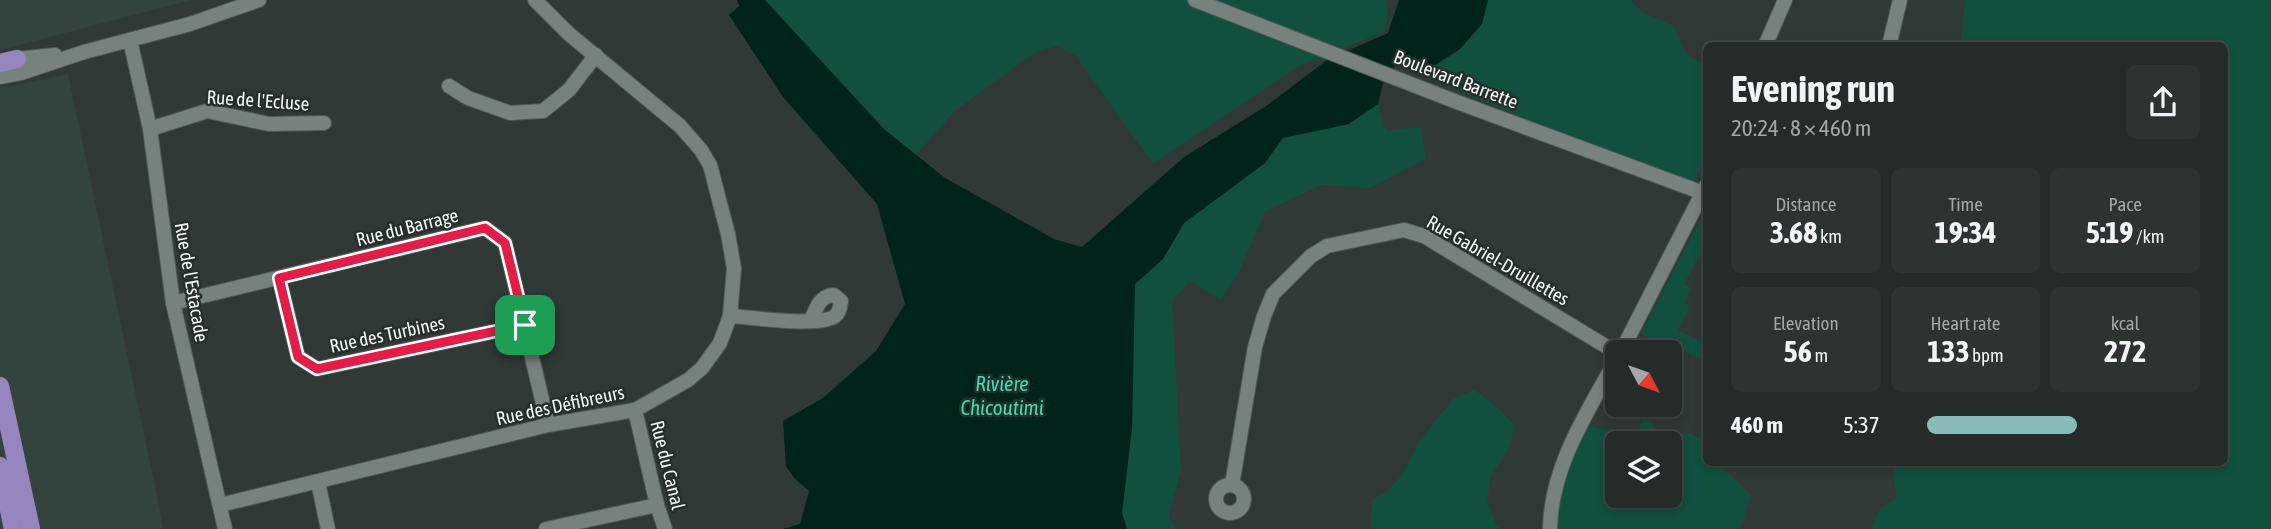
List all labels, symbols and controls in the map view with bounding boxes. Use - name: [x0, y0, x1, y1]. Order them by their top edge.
- street label: Boulevard Barrette: [1391, 45, 1521, 113]
- button: share: [2126, 65, 2200, 139]
- text: Evening run: [1731, 67, 1895, 110]
- street label: Rue de l'Ecluse: [206, 85, 310, 115]
- text: 20:24 · 8 × 460 m: [1731, 115, 1871, 141]
- text: Distance: [1775, 193, 1836, 215]
- text: Time: [1948, 193, 1983, 215]
- text: Pace: [2108, 193, 2142, 215]
- street label: Rue du Barrage: [354, 204, 460, 250]
- street label: Rue Gabriel-Druillettes: [1423, 210, 1573, 310]
- text: 3.68: [1770, 215, 1817, 249]
- text: 19:34: [1935, 215, 1996, 249]
- text: 5:19: [2086, 215, 2133, 249]
- street label: Rue de l'Estacade: [171, 221, 213, 343]
- text: km: [1817, 225, 1842, 247]
- text: /km: [2133, 225, 2165, 247]
- pin: [495, 295, 555, 355]
- icon: arrive: [506, 306, 544, 344]
- street label: Rue des Turbines: [328, 311, 447, 357]
- text: Elevation: [1773, 312, 1839, 334]
- text: Heart rate: [1931, 312, 2000, 334]
- text: kcal: [2111, 312, 2140, 334]
- text: 56: [1784, 334, 1812, 368]
- text: 133: [1927, 334, 1970, 368]
- text: 272: [2104, 334, 2146, 368]
- north arrow: [1605, 340, 1682, 416]
- map controls: [1605, 340, 1682, 508]
- text: m: [1812, 344, 1828, 366]
- text: bpm: [1970, 344, 2004, 366]
- water label: Rivière Chicoutimi: [960, 371, 1044, 419]
- street label: Rue des Défibreurs: [494, 381, 626, 429]
- text: 460 m: [1731, 412, 1783, 438]
- text: 5:37: [1843, 412, 1880, 438]
- street label: Rue du Canal: [646, 418, 690, 512]
- button: layers: [1605, 431, 1682, 508]

